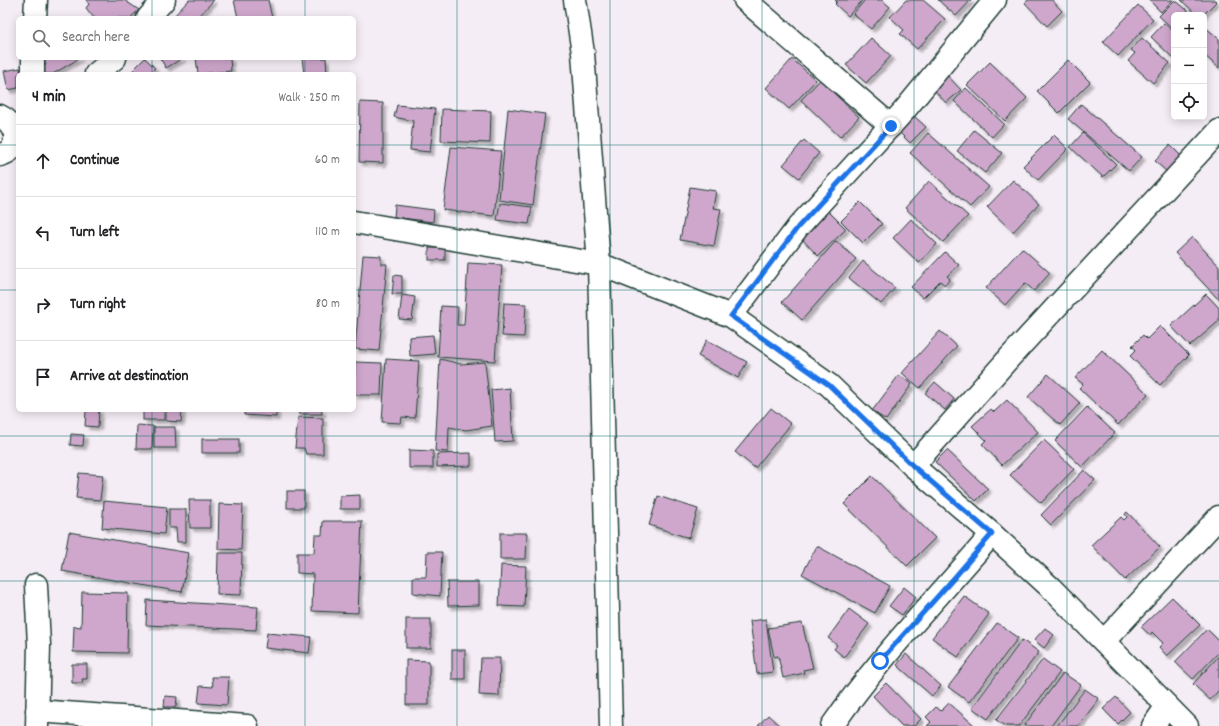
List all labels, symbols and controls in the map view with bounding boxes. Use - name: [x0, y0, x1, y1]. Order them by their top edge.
- map controls: [1171, 12, 1207, 120]
- button: +: [1171, 12, 1207, 48]
- search box: [16, 16, 356, 60]
- icon: search: [30, 27, 52, 49]
- text: Search here: [62, 27, 130, 49]
- button: −: [1171, 48, 1207, 84]
- button: locate: [1171, 84, 1207, 120]
- text: 4 min: [32, 86, 66, 110]
- text: Walk · 250 m: [278, 89, 340, 108]
- route end: [882, 117, 900, 135]
- icon: ahead: [32, 150, 54, 172]
- text: Continue: [70, 150, 119, 172]
- text: 60 m: [315, 151, 340, 170]
- icon: left: [32, 222, 54, 244]
- text: Turn left: [70, 222, 119, 244]
- text: 110 m: [315, 223, 340, 242]
- icon: right: [32, 294, 54, 316]
- text: Turn right: [70, 294, 126, 316]
- text: 80 m: [316, 295, 340, 314]
- icon: arrive: [32, 366, 54, 388]
- text: Arrive at destination: [70, 366, 188, 388]
- route start: [871, 652, 889, 670]

